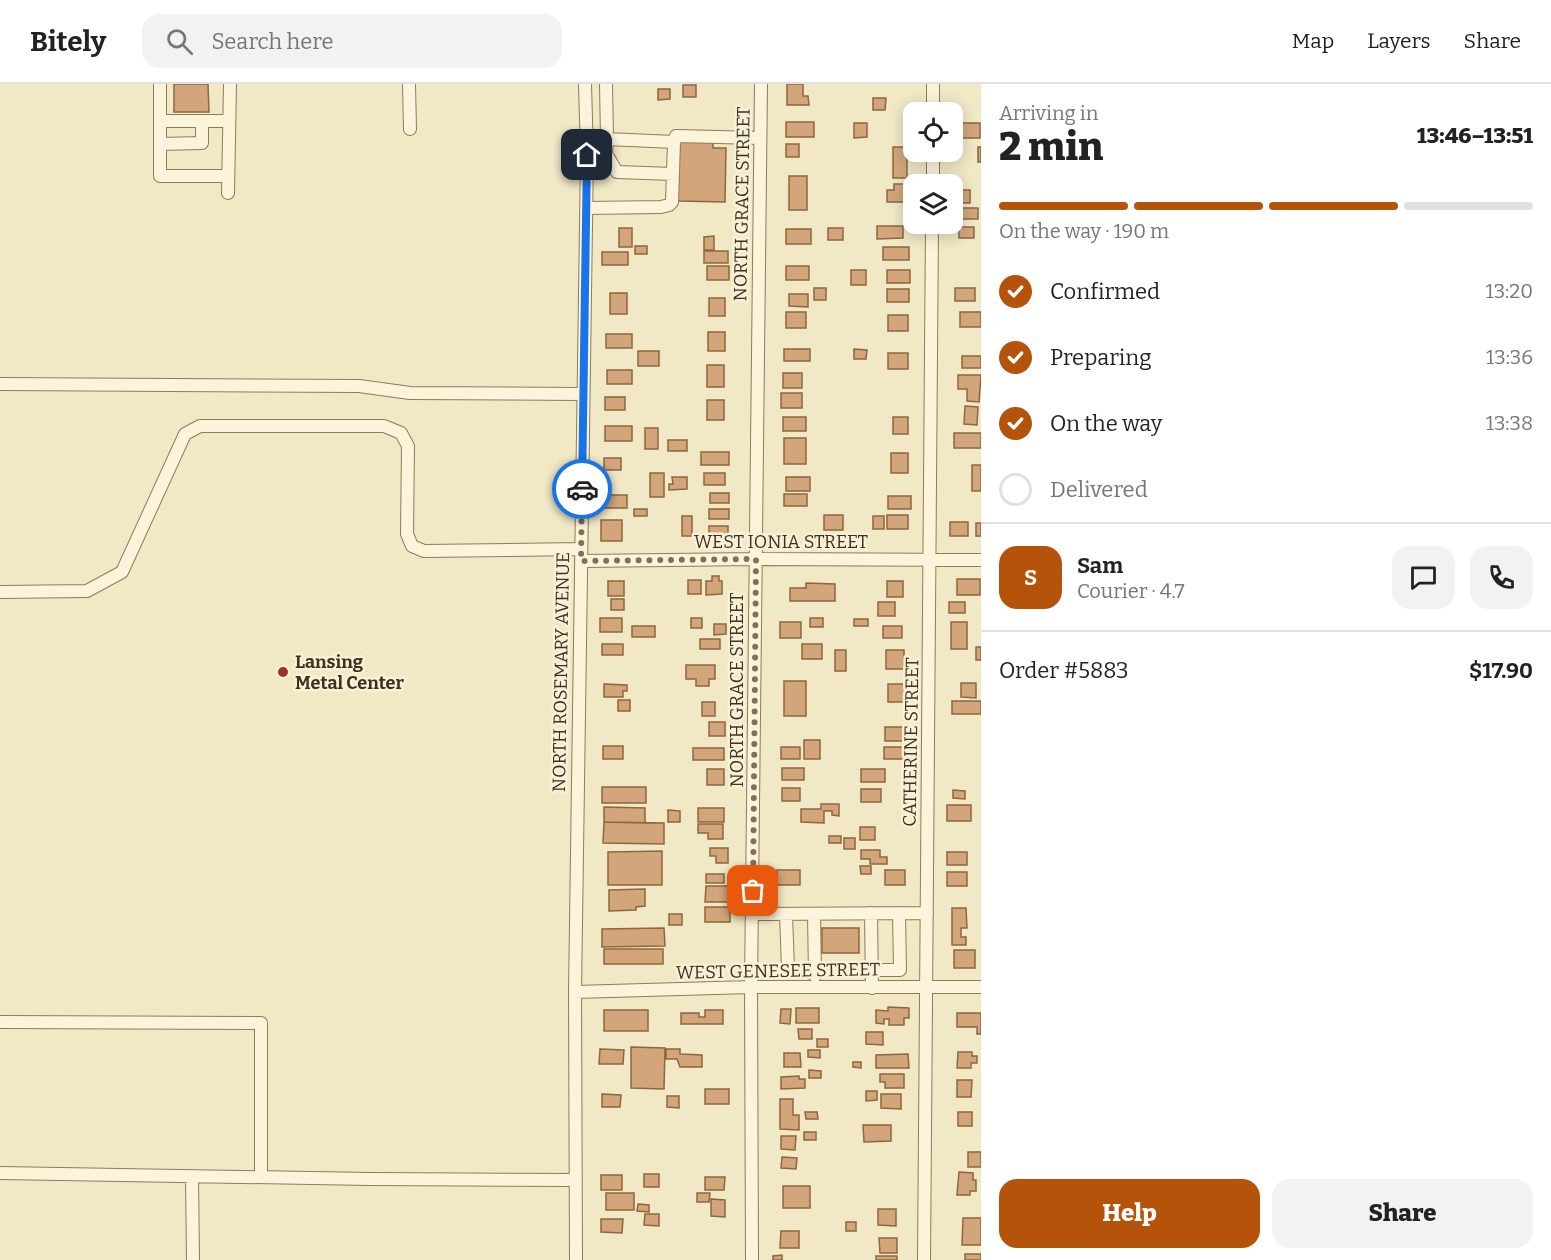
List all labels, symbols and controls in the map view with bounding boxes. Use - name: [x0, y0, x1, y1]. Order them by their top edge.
- search box: [142, 14, 562, 68]
- text: Bitely: [30, 25, 106, 58]
- icon: search: [163, 25, 196, 58]
- text: Search here: [211, 28, 334, 55]
- text: Map: [1292, 28, 1334, 54]
- text: Layers: [1367, 28, 1431, 54]
- text: Share: [1464, 28, 1521, 54]
- text: Arriving in: [999, 101, 1098, 125]
- map controls: [903, 102, 963, 234]
- button: locate: [903, 102, 963, 162]
- street label: NORTH GRACE STREET: [729, 106, 755, 302]
- text: 13:46–13:51: [1417, 122, 1533, 149]
- text: 2 min: [999, 124, 1103, 170]
- pin: [561, 129, 612, 180]
- icon: home: [570, 138, 603, 171]
- button: layers: [903, 174, 963, 234]
- text: On the way · 190 m: [999, 219, 1169, 243]
- icon: check: [999, 275, 1032, 308]
- text: Confirmed: [1050, 278, 1160, 305]
- text: 13:20: [1486, 279, 1533, 303]
- icon: check: [999, 341, 1032, 374]
- text: Preparing: [1050, 344, 1152, 371]
- text: 13:36: [1486, 345, 1533, 369]
- icon: check: [999, 407, 1032, 440]
- text: On the way: [1050, 410, 1162, 437]
- text: 13:38: [1486, 411, 1533, 435]
- courier: [552, 459, 612, 519]
- icon: car: [566, 473, 599, 506]
- text: Delivered: [1050, 476, 1148, 503]
- street label: WEST IONIA STREET: [694, 531, 868, 553]
- button: chat: [1392, 546, 1455, 609]
- button: phone: [1470, 546, 1533, 609]
- street label: NORTH ROSEMARY AVENUE: [548, 552, 574, 792]
- text: Sam: [1077, 552, 1123, 579]
- text: S: [1024, 564, 1037, 591]
- text: Courier · 4.7: [1077, 579, 1185, 603]
- street label: NORTH GRACE STREET: [726, 592, 748, 788]
- place label: Lansing Metal Center: [295, 651, 404, 694]
- street label: CATHERINE STREET: [899, 657, 923, 827]
- text: Order #5883: [999, 657, 1129, 684]
- text: $17.90: [1469, 657, 1533, 684]
- marker: Lansing Metal Center: [276, 665, 290, 679]
- pin: [727, 865, 778, 916]
- icon: bag: [736, 874, 769, 907]
- street label: WEST GENESEE STREET: [676, 958, 881, 984]
- button: Help: [999, 1179, 1260, 1248]
- button: Share: [1272, 1179, 1533, 1248]

